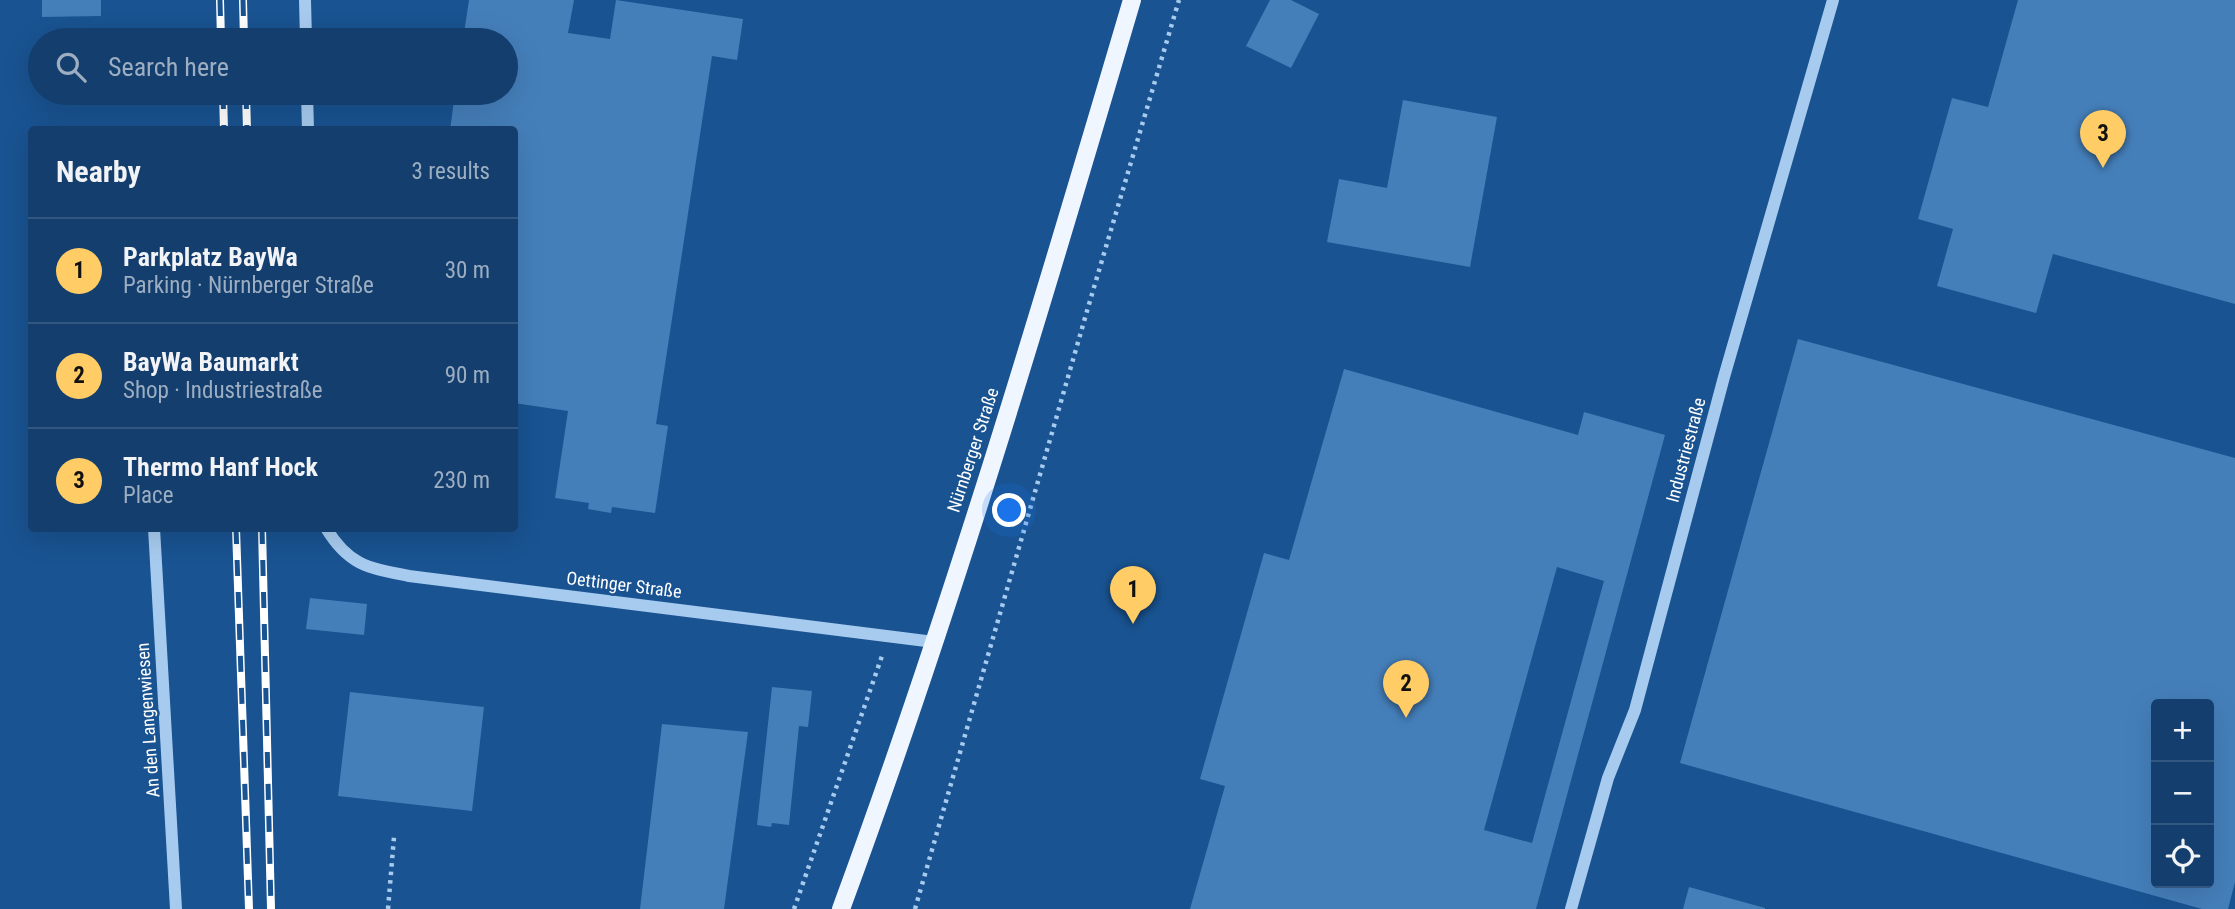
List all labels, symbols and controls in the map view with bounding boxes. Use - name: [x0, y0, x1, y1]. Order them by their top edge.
- search box: [28, 28, 518, 105]
- icon: search: [52, 48, 90, 86]
- text: Search here: [108, 52, 229, 82]
- pin: 3: [2080, 110, 2126, 168]
- text: Nearby: [56, 154, 141, 189]
- text: 3 results: [412, 158, 490, 185]
- text: Parkplatz BayWa: [123, 242, 298, 272]
- text: 1: [73, 257, 85, 284]
- text: 30 m: [445, 257, 490, 284]
- text: Parking · Nürnberger Straße: [123, 272, 374, 299]
- text: BayWa Baumarkt: [123, 347, 299, 377]
- text: 2: [73, 362, 85, 389]
- text: 90 m: [445, 362, 490, 389]
- text: Shop · Industriestraße: [123, 377, 323, 404]
- street label: Nürnberger Straße: [942, 385, 1003, 515]
- street label: Industriestraße: [1661, 395, 1710, 505]
- text: Thermo Hanf Hock: [123, 452, 318, 482]
- text: 3: [73, 467, 85, 494]
- text: 230 m: [433, 467, 490, 494]
- text: Place: [123, 482, 173, 509]
- your location: [992, 493, 1026, 527]
- pin: 1: [1110, 566, 1156, 624]
- street label: Oettinger Straße: [565, 567, 683, 602]
- street label: An den Langenwiesen: [132, 642, 163, 798]
- pin: 2: [1383, 660, 1429, 718]
- map controls: [2151, 699, 2214, 888]
- button: +: [2151, 699, 2214, 762]
- button: −: [2151, 762, 2214, 825]
- button: locate: [2151, 825, 2214, 888]

